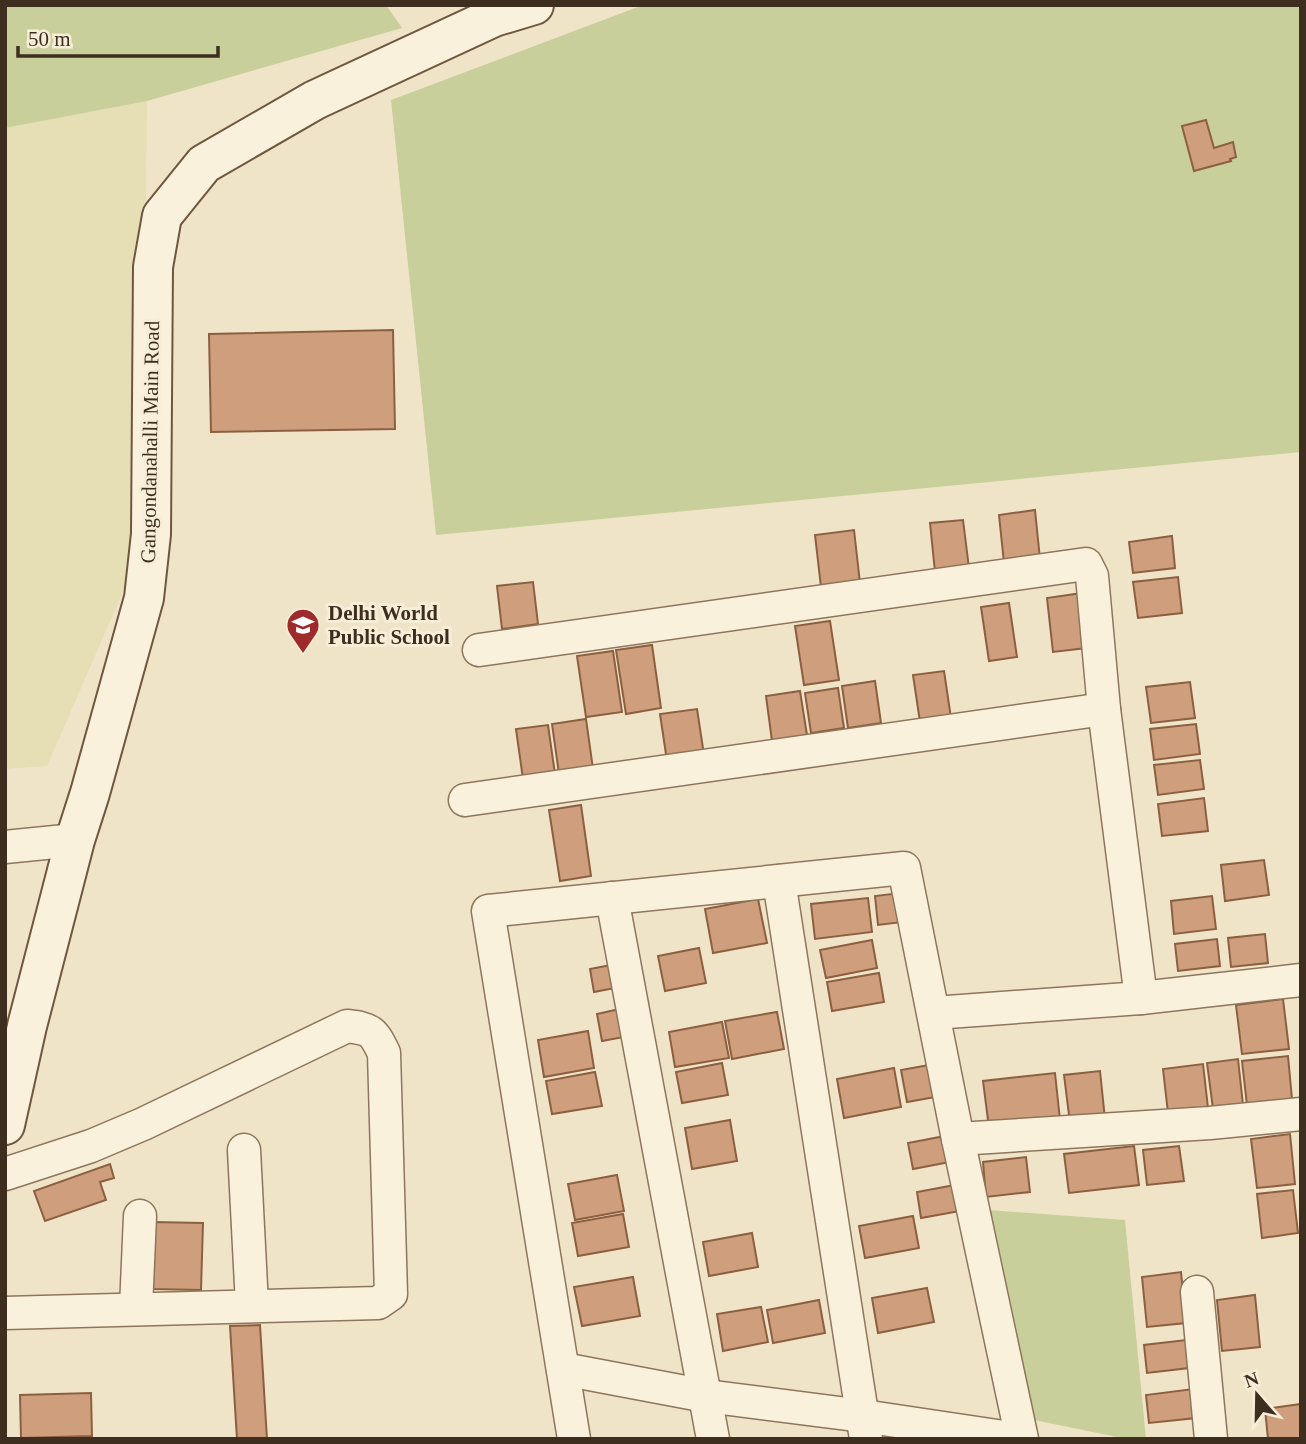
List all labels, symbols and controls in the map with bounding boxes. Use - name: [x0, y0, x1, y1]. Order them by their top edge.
- scale bar: [18, 14, 217, 58]
- text: 50 m: [28, 27, 71, 51]
- street label: Gangondanahalli Main Road: [136, 320, 164, 563]
- place label: Delhi World Public School: [328, 601, 450, 649]
- school or university icon: Delhi World Public School: [284, 606, 322, 655]
- north arrow: [1222, 1360, 1292, 1430]
- text: N: [1241, 1367, 1262, 1392]

